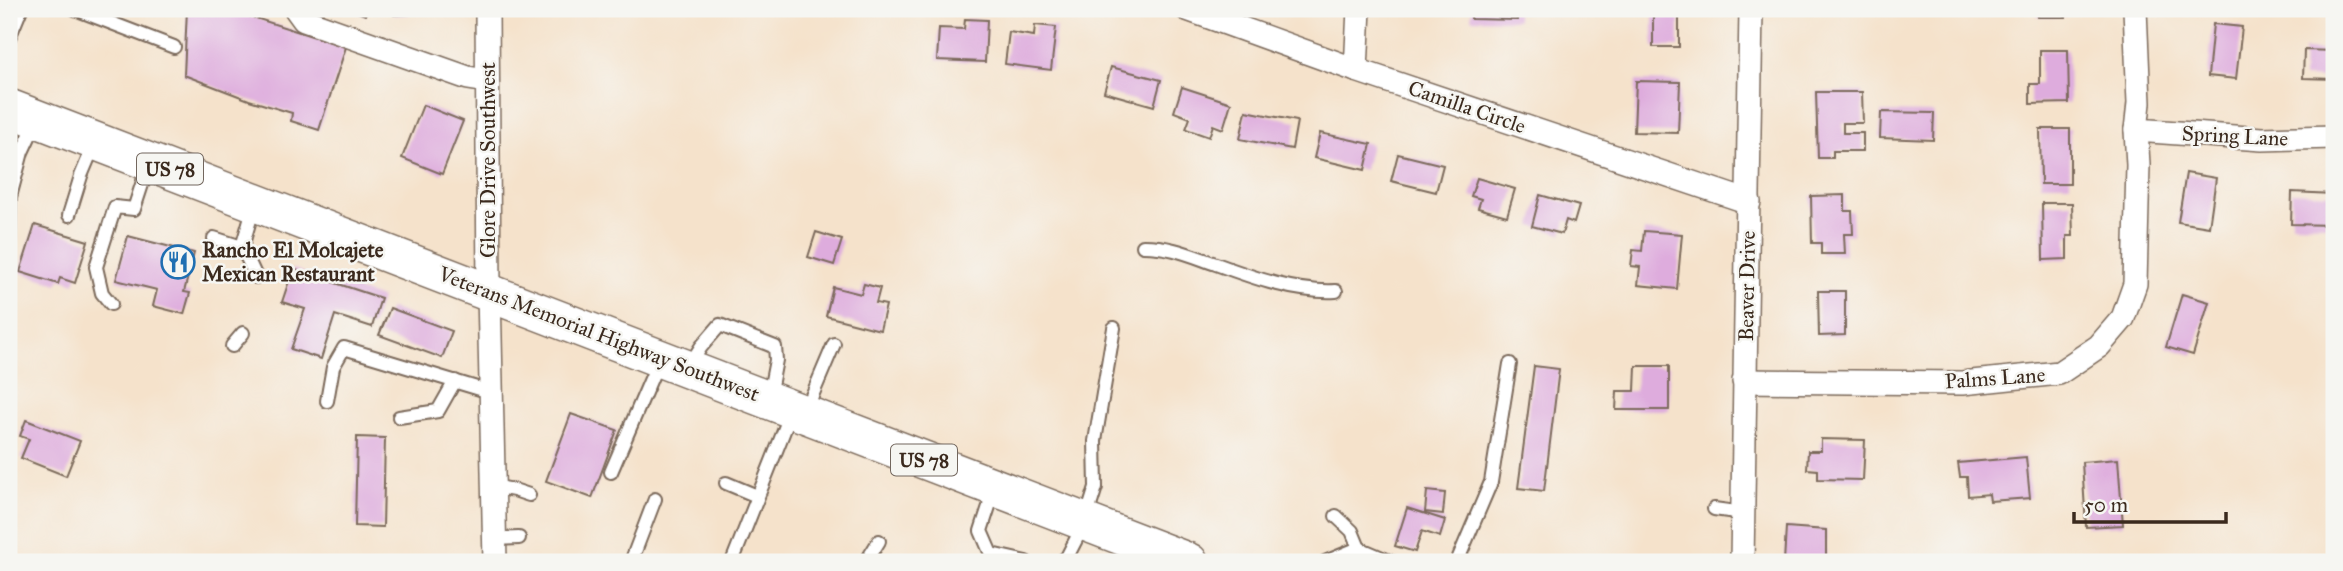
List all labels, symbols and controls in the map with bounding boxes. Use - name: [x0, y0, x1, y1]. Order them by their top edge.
- street label: Glore Drive Southwest: [475, 61, 501, 258]
- street label: Camilla Circle: [1405, 75, 1529, 139]
- street label: Spring Lane: [2181, 120, 2289, 152]
- road number: US 78: [137, 154, 203, 184]
- street label: Beaver Drive: [1733, 230, 1761, 342]
- place label: Rancho El Molcajete Mexican Restaurant: [202, 237, 384, 287]
- restaurant icon: Rancho El Molcajete Mexican Restaurant: [159, 243, 197, 281]
- street label: Veterans Memorial Highway Southwest: [434, 260, 764, 408]
- street label: Palms Lane: [1944, 362, 2046, 394]
- road number: US 78: [891, 444, 957, 475]
- scale bar: [2074, 480, 2226, 524]
- text: 50 m: [2084, 492, 2129, 518]

